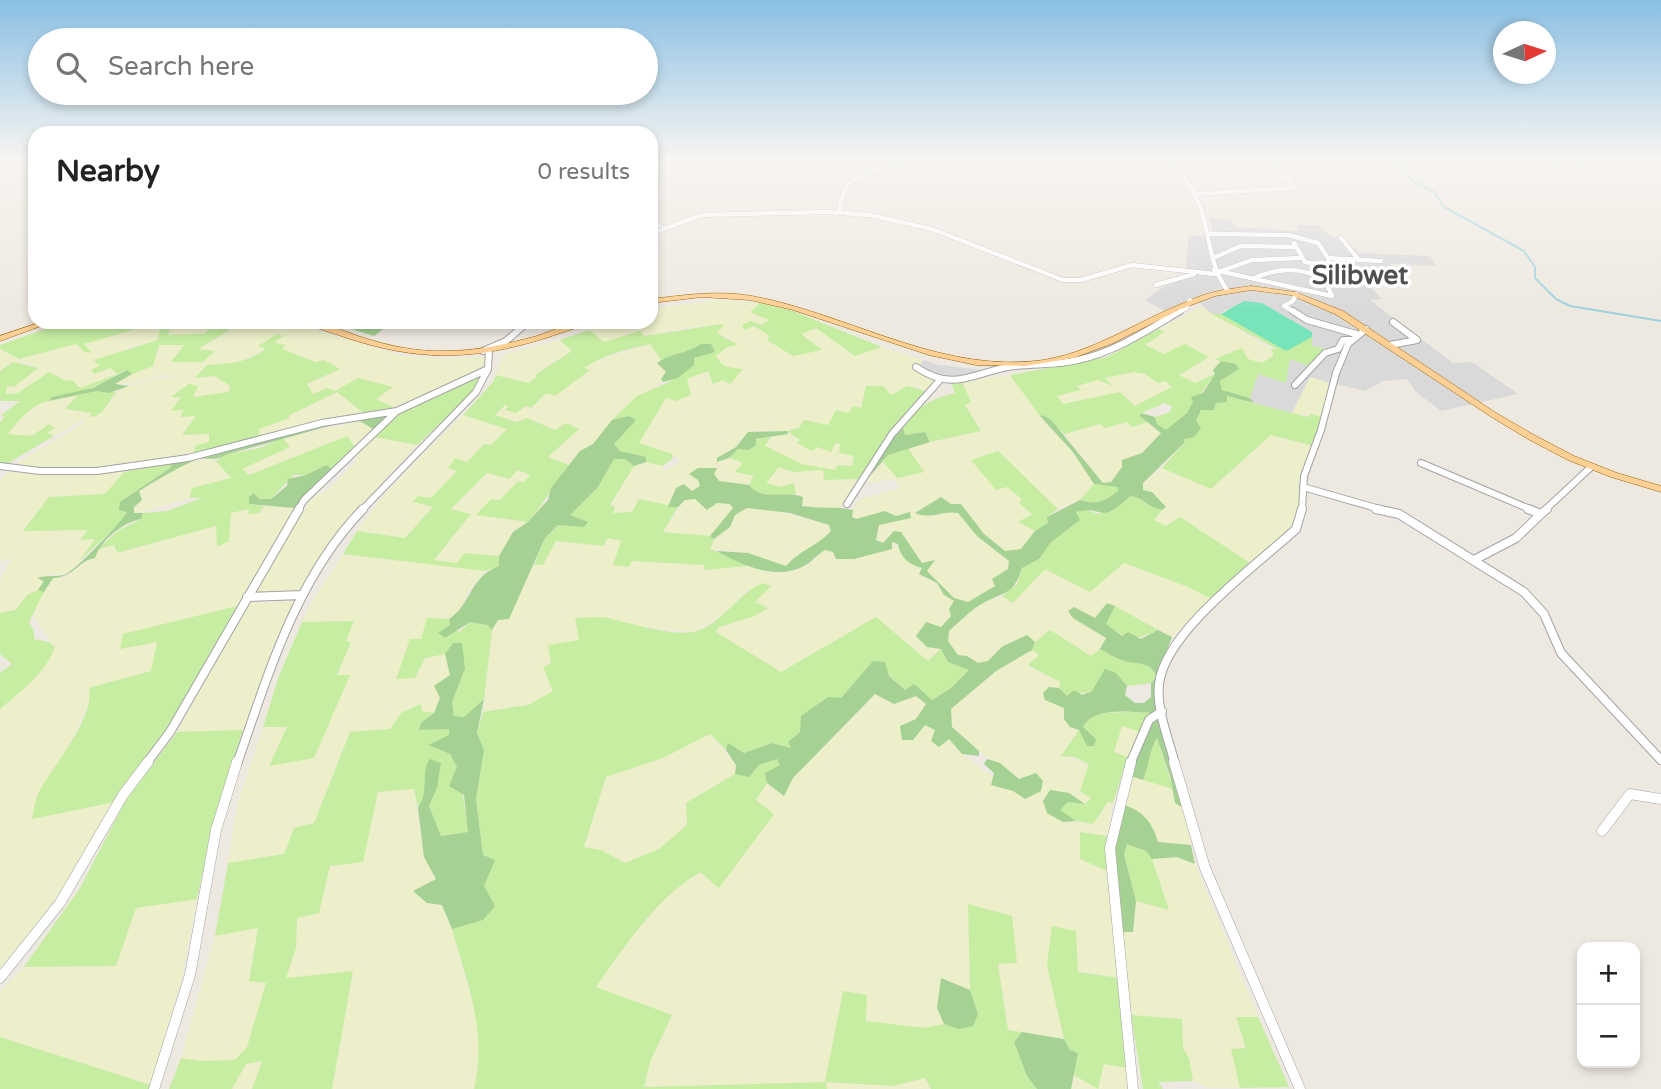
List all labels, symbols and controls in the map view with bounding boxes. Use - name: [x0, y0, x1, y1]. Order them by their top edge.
- north arrow: [1493, 21, 1556, 84]
- search box: [28, 28, 658, 105]
- icon: search: [52, 48, 90, 86]
- text: Search here: [108, 51, 254, 82]
- text: Nearby: [56, 153, 160, 190]
- text: 0 results: [537, 158, 630, 186]
- district label: Silibwet: [1312, 260, 1408, 291]
- map controls: [1577, 942, 1640, 1068]
- button: +: [1577, 942, 1640, 1005]
- button: −: [1577, 1005, 1640, 1068]

